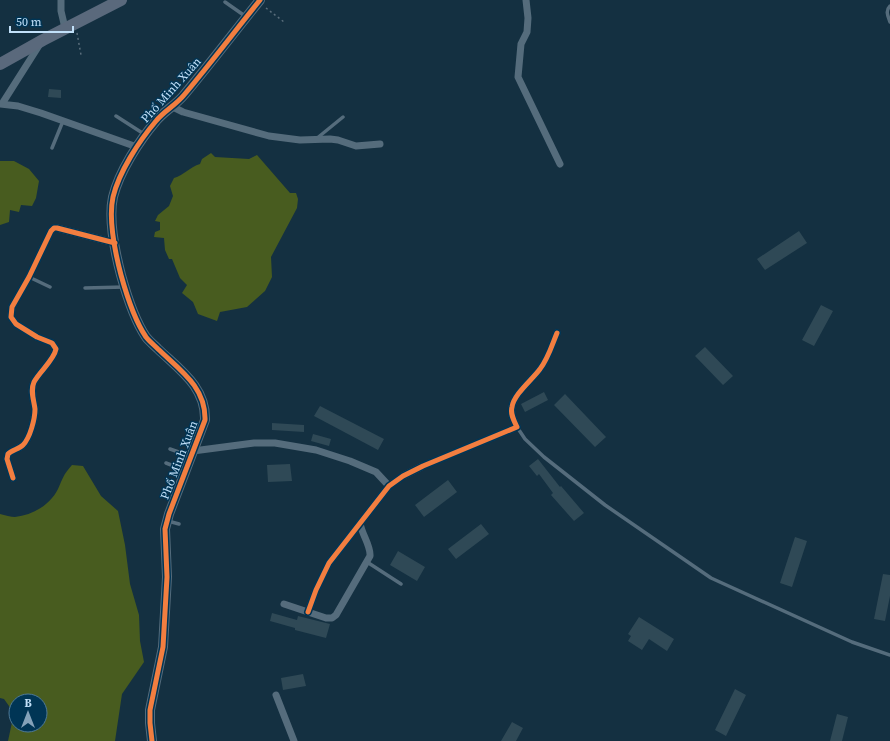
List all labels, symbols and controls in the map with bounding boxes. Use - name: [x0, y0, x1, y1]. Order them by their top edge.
- scale bar: [10, 8, 73, 34]
- text: 50 m: [16, 14, 42, 30]
- street label: Phố Minh Xuân: [137, 54, 205, 126]
- street label: Phố Minh Xuân: [157, 418, 201, 502]
- north arrow: [8, 693, 48, 733]
- text: B: [24, 696, 32, 711]

